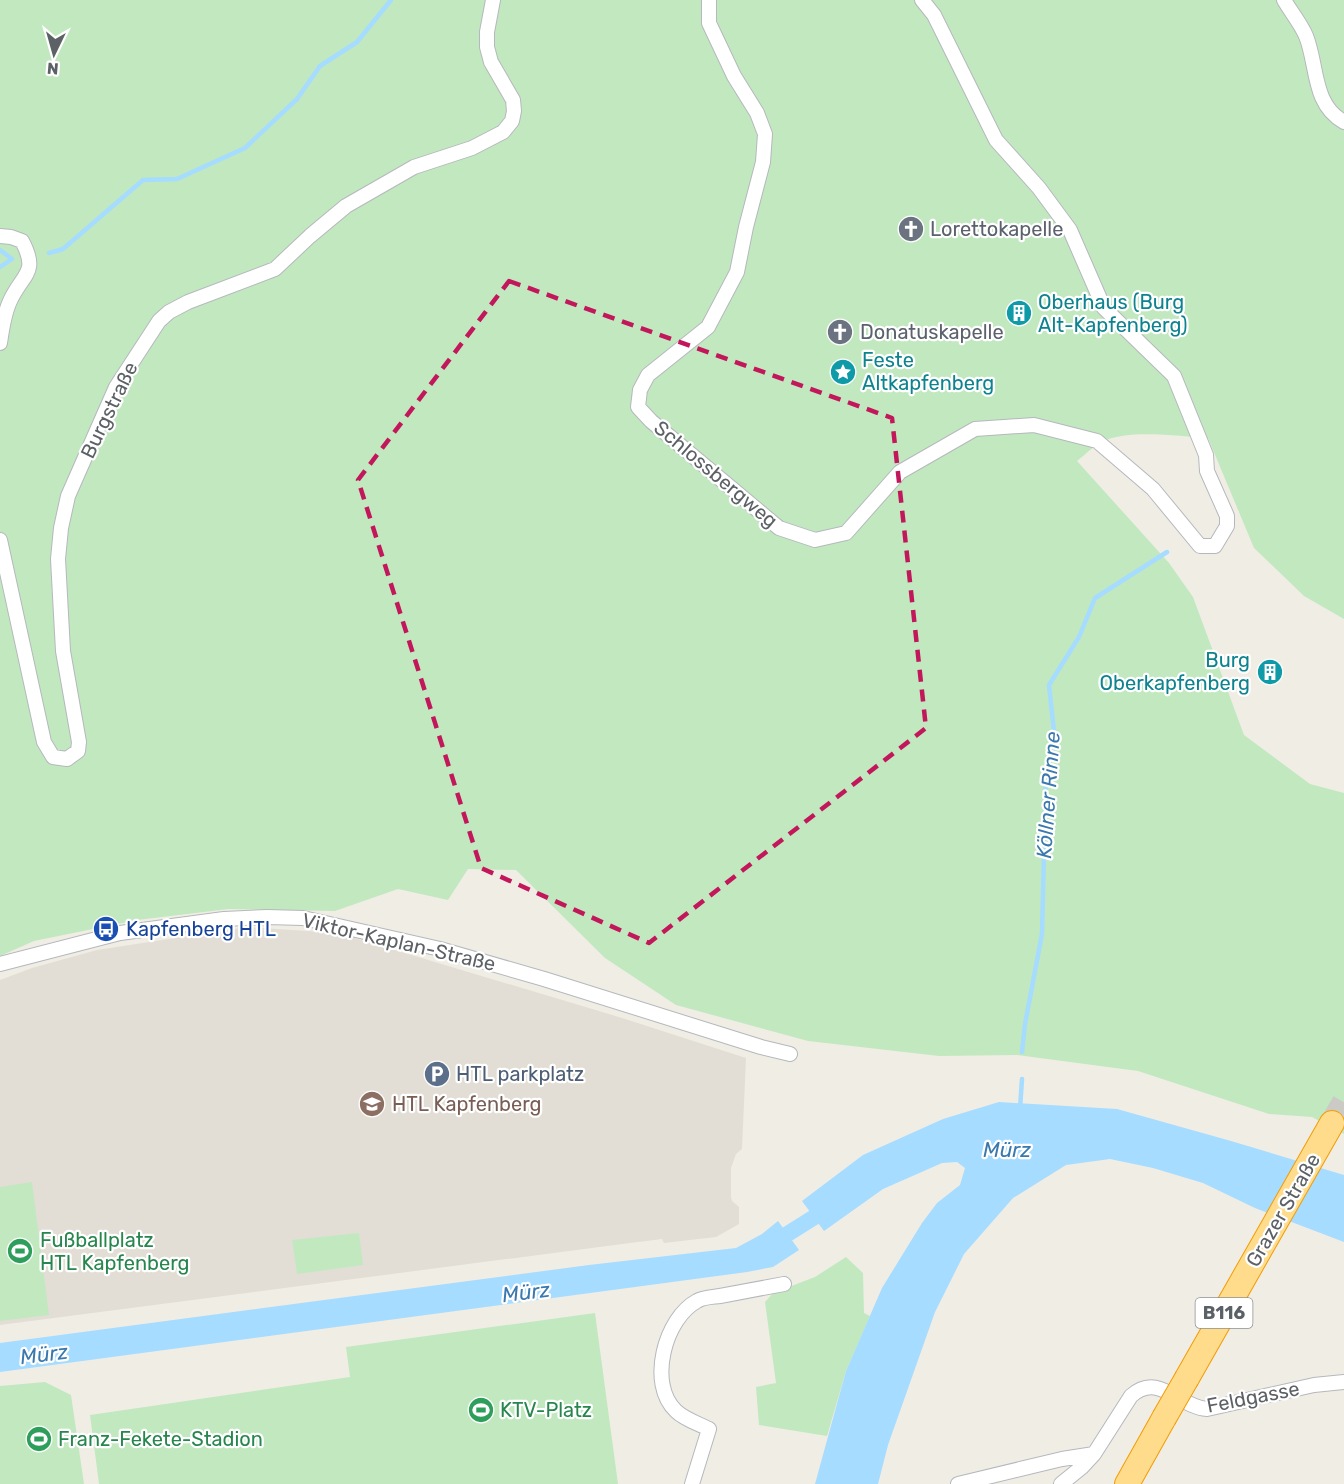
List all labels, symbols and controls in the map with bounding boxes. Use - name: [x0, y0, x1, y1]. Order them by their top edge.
- north arrow: [24, 24, 84, 84]
- text: N: [46, 58, 59, 78]
- church icon: Lorettokapelle: [896, 214, 926, 244]
- place label: Lorettokapelle: [930, 217, 1063, 241]
- place label: Oberhaus (Burg Alt-Kapfenberg): [1038, 290, 1188, 337]
- building icon: Oberhaus (Burg Alt-Kapfenberg): [1004, 298, 1034, 328]
- church icon: Donatuskapelle: [825, 317, 855, 347]
- place label: Donatuskapelle: [860, 320, 1004, 344]
- place label: Feste Altkapfenberg: [862, 348, 994, 395]
- place icon: Feste Altkapfenberg: [828, 357, 858, 387]
- street label: Burgstraße: [75, 358, 143, 462]
- street label: Schlossbergweg: [649, 415, 783, 533]
- place label: Burg Oberkapfenberg: [1100, 648, 1250, 695]
- building icon: Burg Oberkapfenberg: [1255, 657, 1285, 687]
- water label: Köllner Rinne: [1031, 730, 1065, 859]
- street label: Viktor-Kaplan-Straße: [300, 908, 498, 976]
- bus stop icon: Kapfenberg HTL: [91, 914, 121, 944]
- place label: Kapfenberg HTL: [126, 917, 276, 941]
- parking icon: HTL parkplatz: [422, 1059, 452, 1089]
- place label: HTL parkplatz: [456, 1062, 584, 1086]
- school or university icon: HTL Kapfenberg: [357, 1089, 387, 1119]
- place label: HTL Kapfenberg: [392, 1092, 541, 1116]
- water label: Mürz: [983, 1137, 1031, 1162]
- street label: Grazer Straße: [1241, 1149, 1325, 1271]
- place label: Fußballplatz HTL Kapfenberg: [40, 1228, 189, 1275]
- sports icon: Fußballplatz HTL Kapfenberg: [5, 1236, 35, 1266]
- water label: Mürz: [501, 1277, 552, 1307]
- road number: B116: [1196, 1298, 1252, 1328]
- water label: Mürz: [19, 1339, 70, 1369]
- street label: Feldgasse: [1205, 1376, 1301, 1418]
- sports icon: KTV-Platz: [466, 1395, 496, 1425]
- place label: KTV-Platz: [500, 1398, 592, 1422]
- sports icon: Franz-Fekete-Stadion: [24, 1424, 54, 1454]
- place label: Franz-Fekete-Stadion: [58, 1427, 263, 1451]

